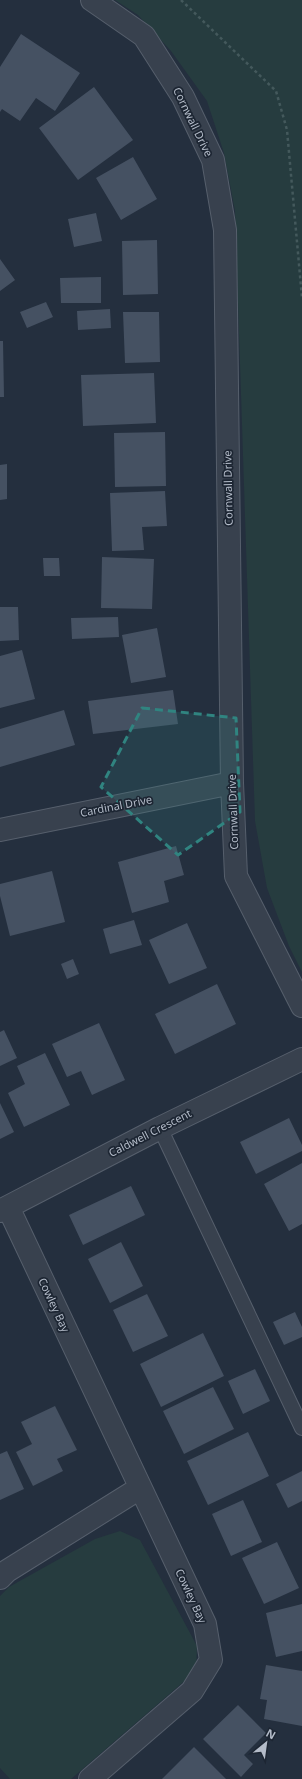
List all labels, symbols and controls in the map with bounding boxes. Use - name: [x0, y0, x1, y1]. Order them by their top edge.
- street label: Cornwall Drive: [170, 85, 217, 159]
- street label: Cornwall Drive: [219, 450, 236, 526]
- street label: Cornwall Drive: [224, 774, 241, 850]
- street label: Cardinal Drive: [79, 791, 153, 820]
- street label: Caldwell Crescent: [106, 1105, 194, 1160]
- street label: Cowley Bay: [35, 1275, 74, 1335]
- street label: Cowley Bay: [172, 1566, 211, 1626]
- north arrow: [246, 1723, 286, 1763]
- text: N: [264, 1725, 279, 1743]

